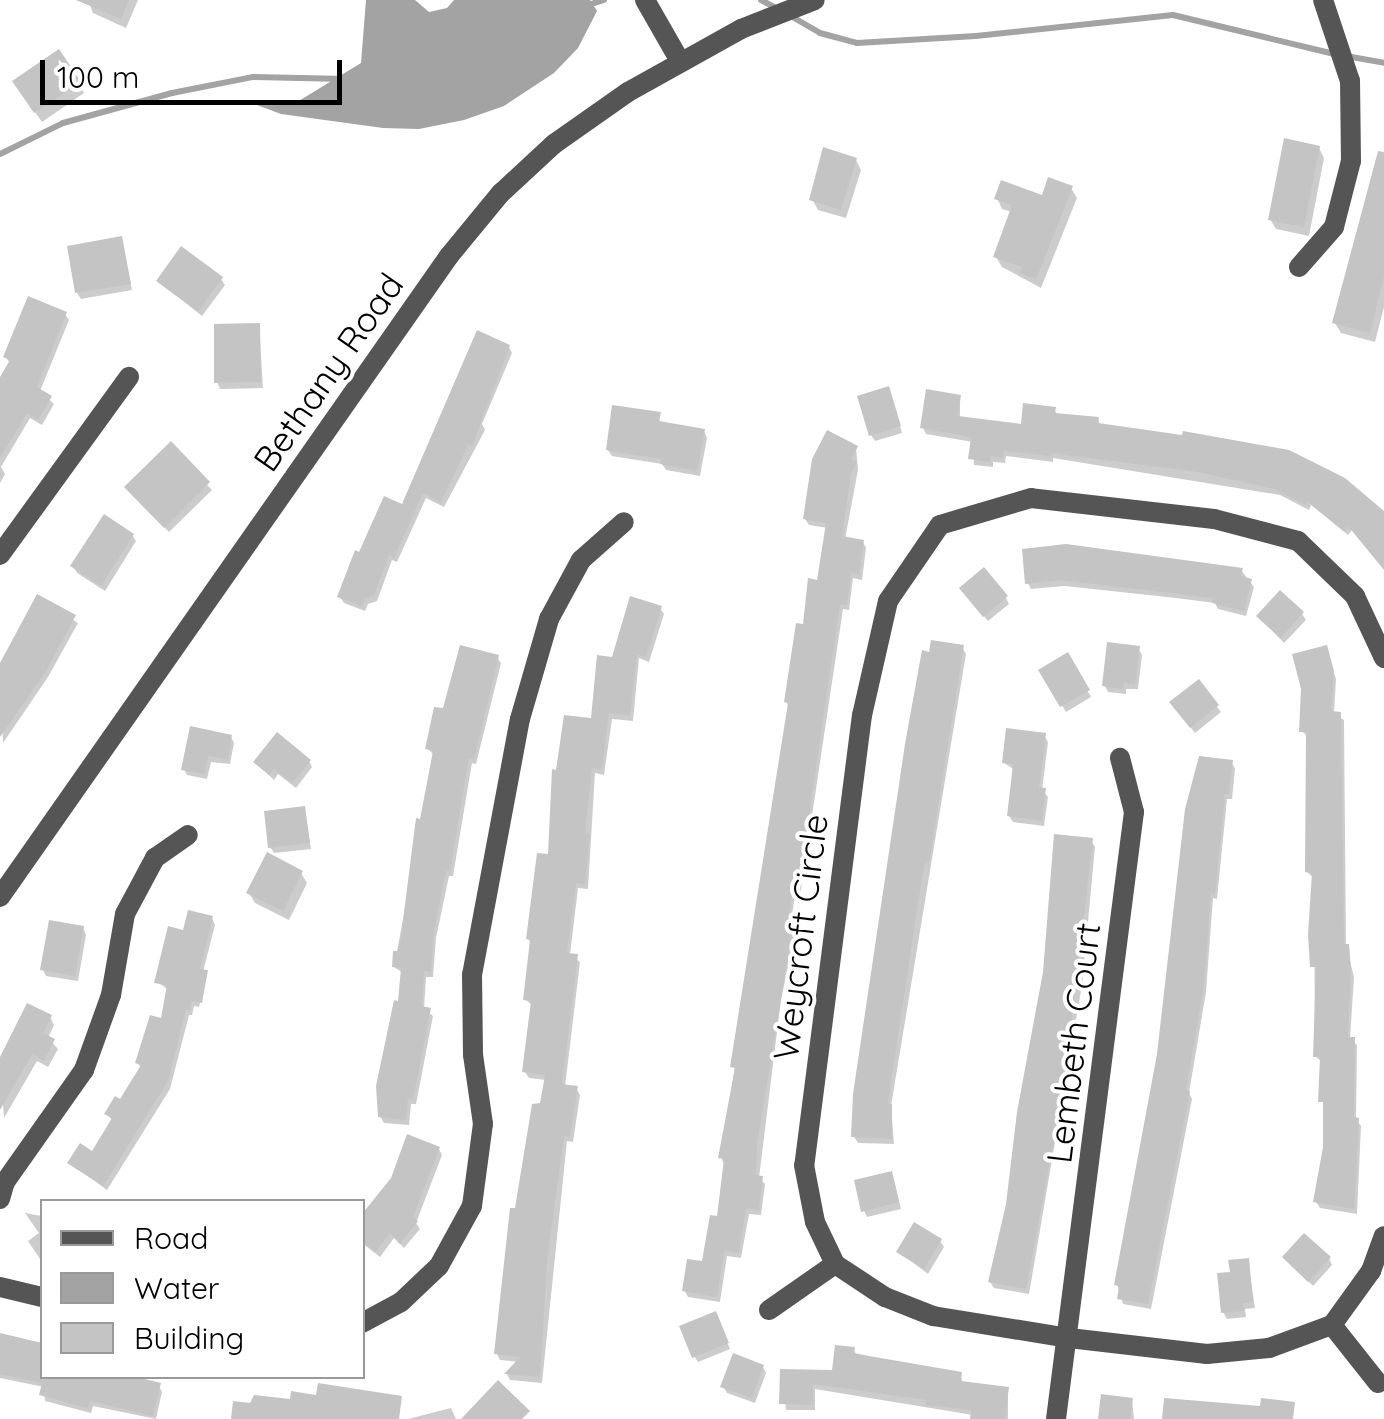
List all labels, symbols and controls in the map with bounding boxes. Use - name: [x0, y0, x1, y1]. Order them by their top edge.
- scale bar: [45, 40, 348, 102]
- text: 100 m: [57, 58, 139, 96]
- street label: Bethany Road: [244, 265, 412, 479]
- street label: Weycroft Circle: [764, 812, 836, 1062]
- street label: Lembeth Court: [1037, 920, 1109, 1166]
- legend: [40, 1199, 365, 1379]
- text: Road: [134, 1219, 208, 1257]
- text: Water: [134, 1269, 219, 1307]
- text: Building: [134, 1319, 244, 1357]

